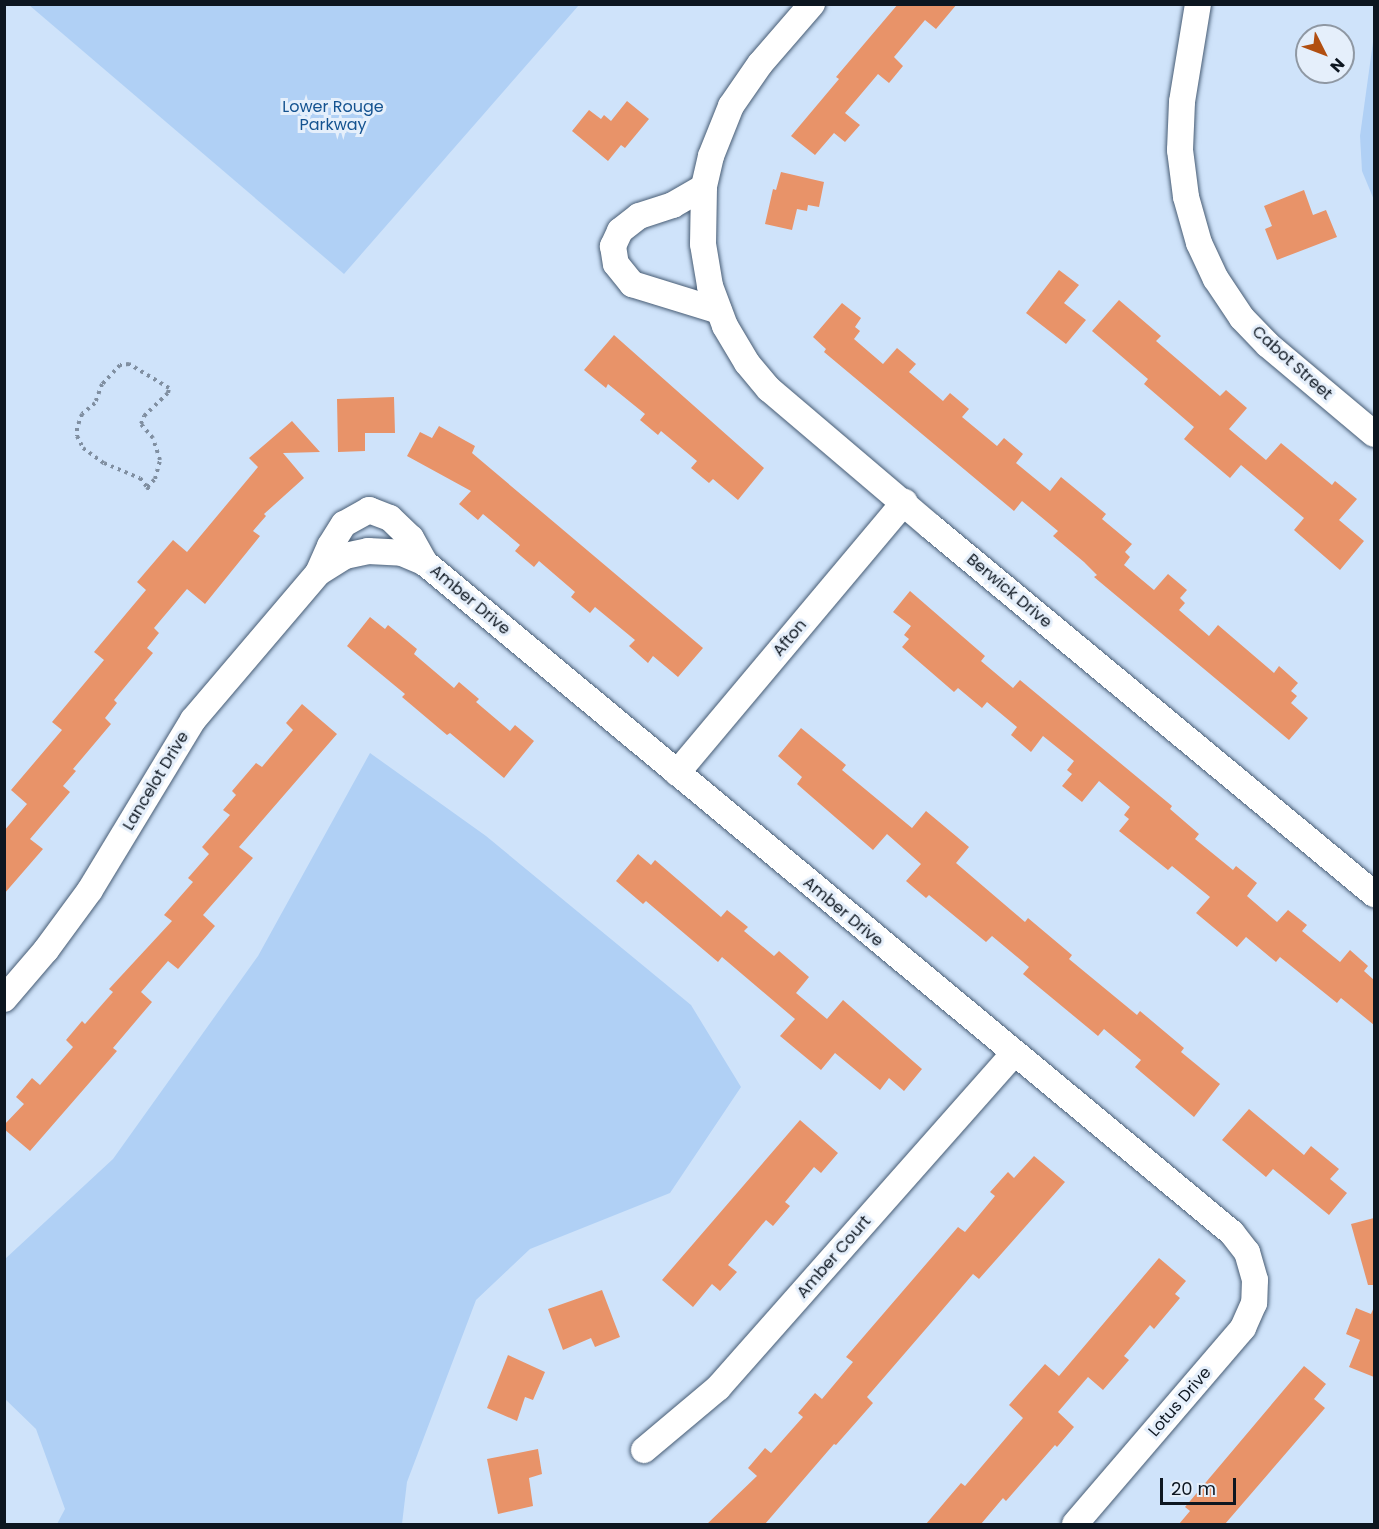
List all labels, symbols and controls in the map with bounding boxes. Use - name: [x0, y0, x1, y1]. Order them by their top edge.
- north arrow: [1295, 24, 1355, 84]
- text: N: [1325, 53, 1350, 77]
- park label: Lower Rouge Parkway: [282, 97, 384, 135]
- street label: Cabot Street: [1248, 322, 1336, 404]
- street label: Berwick Drive: [963, 550, 1055, 632]
- street label: Amber Drive: [426, 561, 514, 639]
- street label: Afton: [769, 616, 811, 660]
- street label: Lancelot Drive: [119, 728, 193, 834]
- street label: Amber Drive: [799, 873, 887, 951]
- street label: Amber Court: [793, 1212, 875, 1302]
- street label: Lotus Drive: [1145, 1363, 1215, 1441]
- scale bar: [1163, 1466, 1240, 1504]
- text: 20 m: [1171, 1476, 1216, 1501]

